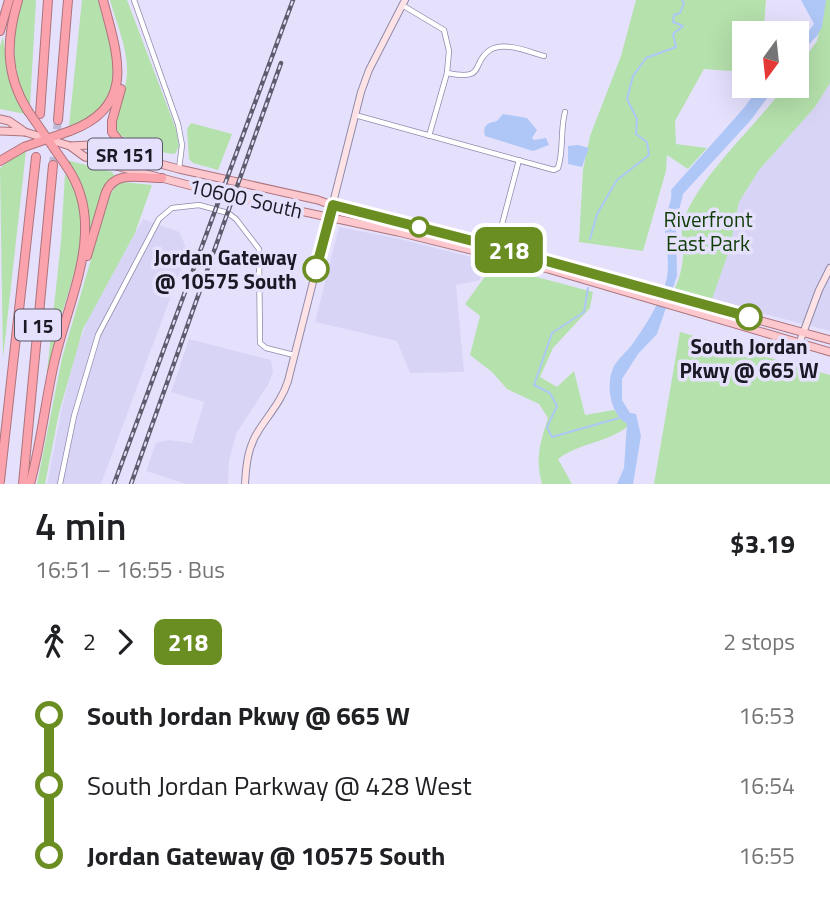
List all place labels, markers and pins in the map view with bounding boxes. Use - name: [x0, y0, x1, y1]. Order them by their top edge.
- unlabelled marker: [409, 217, 429, 237]
- place label: Jordan Gateway @ 10575 South: [154, 241, 297, 297]
- marker: Jordan Gateway @ 10575 South: [303, 256, 329, 282]
- marker: South Jordan Pkwy @ 665 W: [736, 304, 762, 330]
- place label: South Jordan Pkwy @ 665 W: [680, 330, 819, 386]

